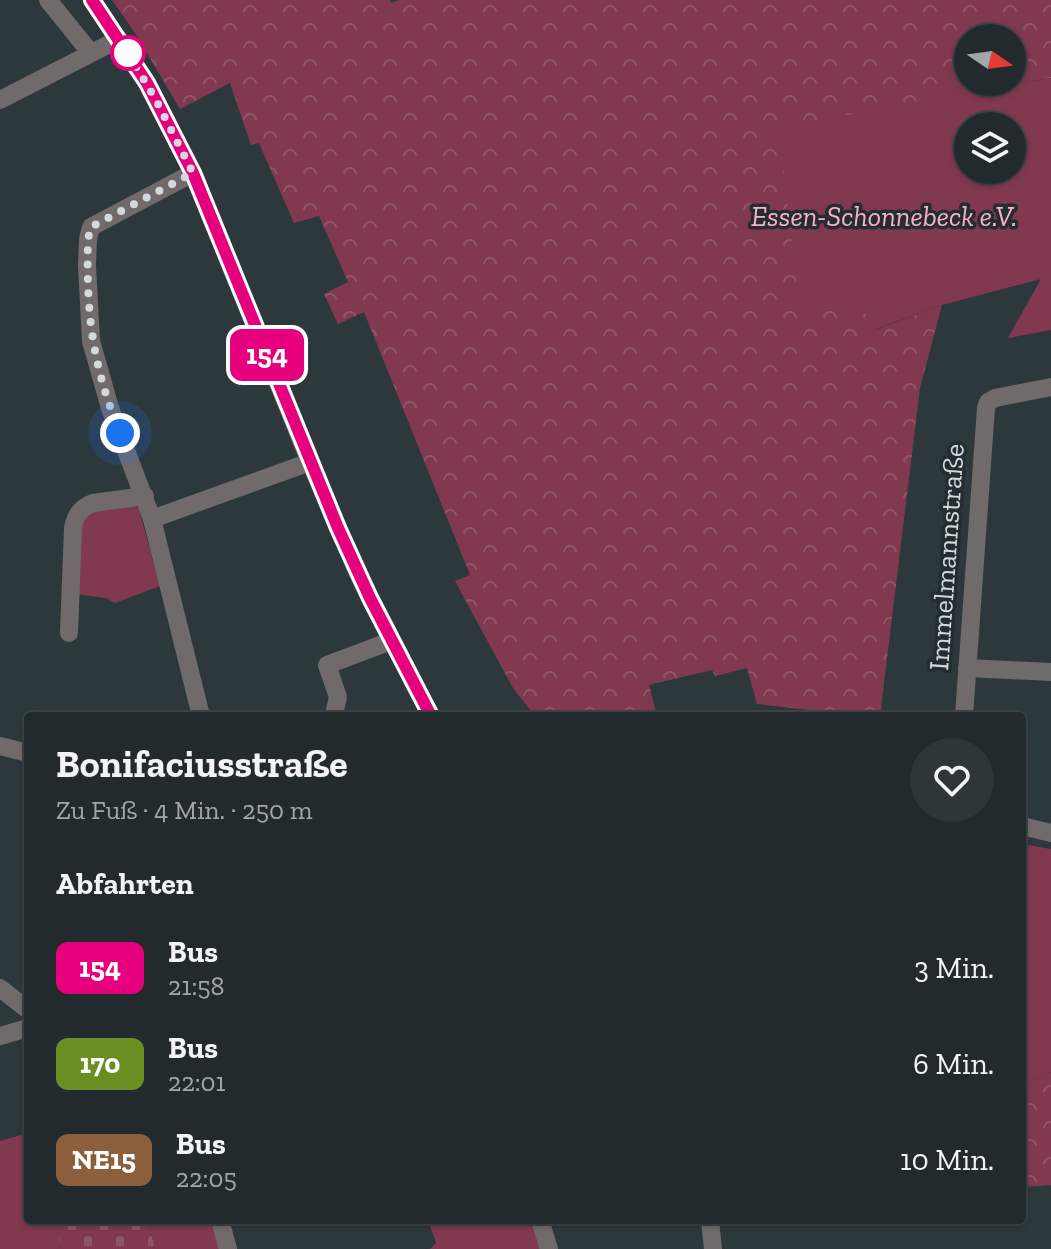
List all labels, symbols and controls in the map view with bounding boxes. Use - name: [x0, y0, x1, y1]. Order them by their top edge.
- north arrow: [954, 24, 1026, 96]
- map controls: [954, 24, 1026, 184]
- unlabelled marker: [111, 36, 145, 70]
- button: layers: [954, 112, 1026, 184]
- park label: Essen-Schonnebeck e.V.: [751, 200, 1017, 233]
- line badge: 154: [221, 329, 313, 381]
- text: 154: [246, 338, 288, 371]
- your location: [100, 413, 140, 453]
- street label: Immelmannstraße: [922, 443, 971, 671]
- button: heart: [910, 738, 994, 822]
- text: Bonifaciusstraße: [56, 741, 348, 787]
- text: Zu Fuß · 4 Min. · 250 m: [56, 794, 312, 826]
- text: Abfahrten: [56, 866, 194, 902]
- text: Bus: [168, 934, 218, 970]
- text: 3 Min.: [914, 950, 994, 986]
- text: 154: [79, 951, 121, 984]
- text: 21:58: [168, 970, 225, 1002]
- text: Bus: [168, 1030, 218, 1066]
- text: 6 Min.: [913, 1046, 994, 1082]
- text: 170: [80, 1047, 120, 1080]
- text: 22:01: [168, 1066, 226, 1098]
- text: Bus: [176, 1126, 226, 1162]
- text: 10 Min.: [900, 1142, 994, 1178]
- text: NE15: [72, 1143, 136, 1176]
- text: 22:05: [176, 1162, 237, 1194]

